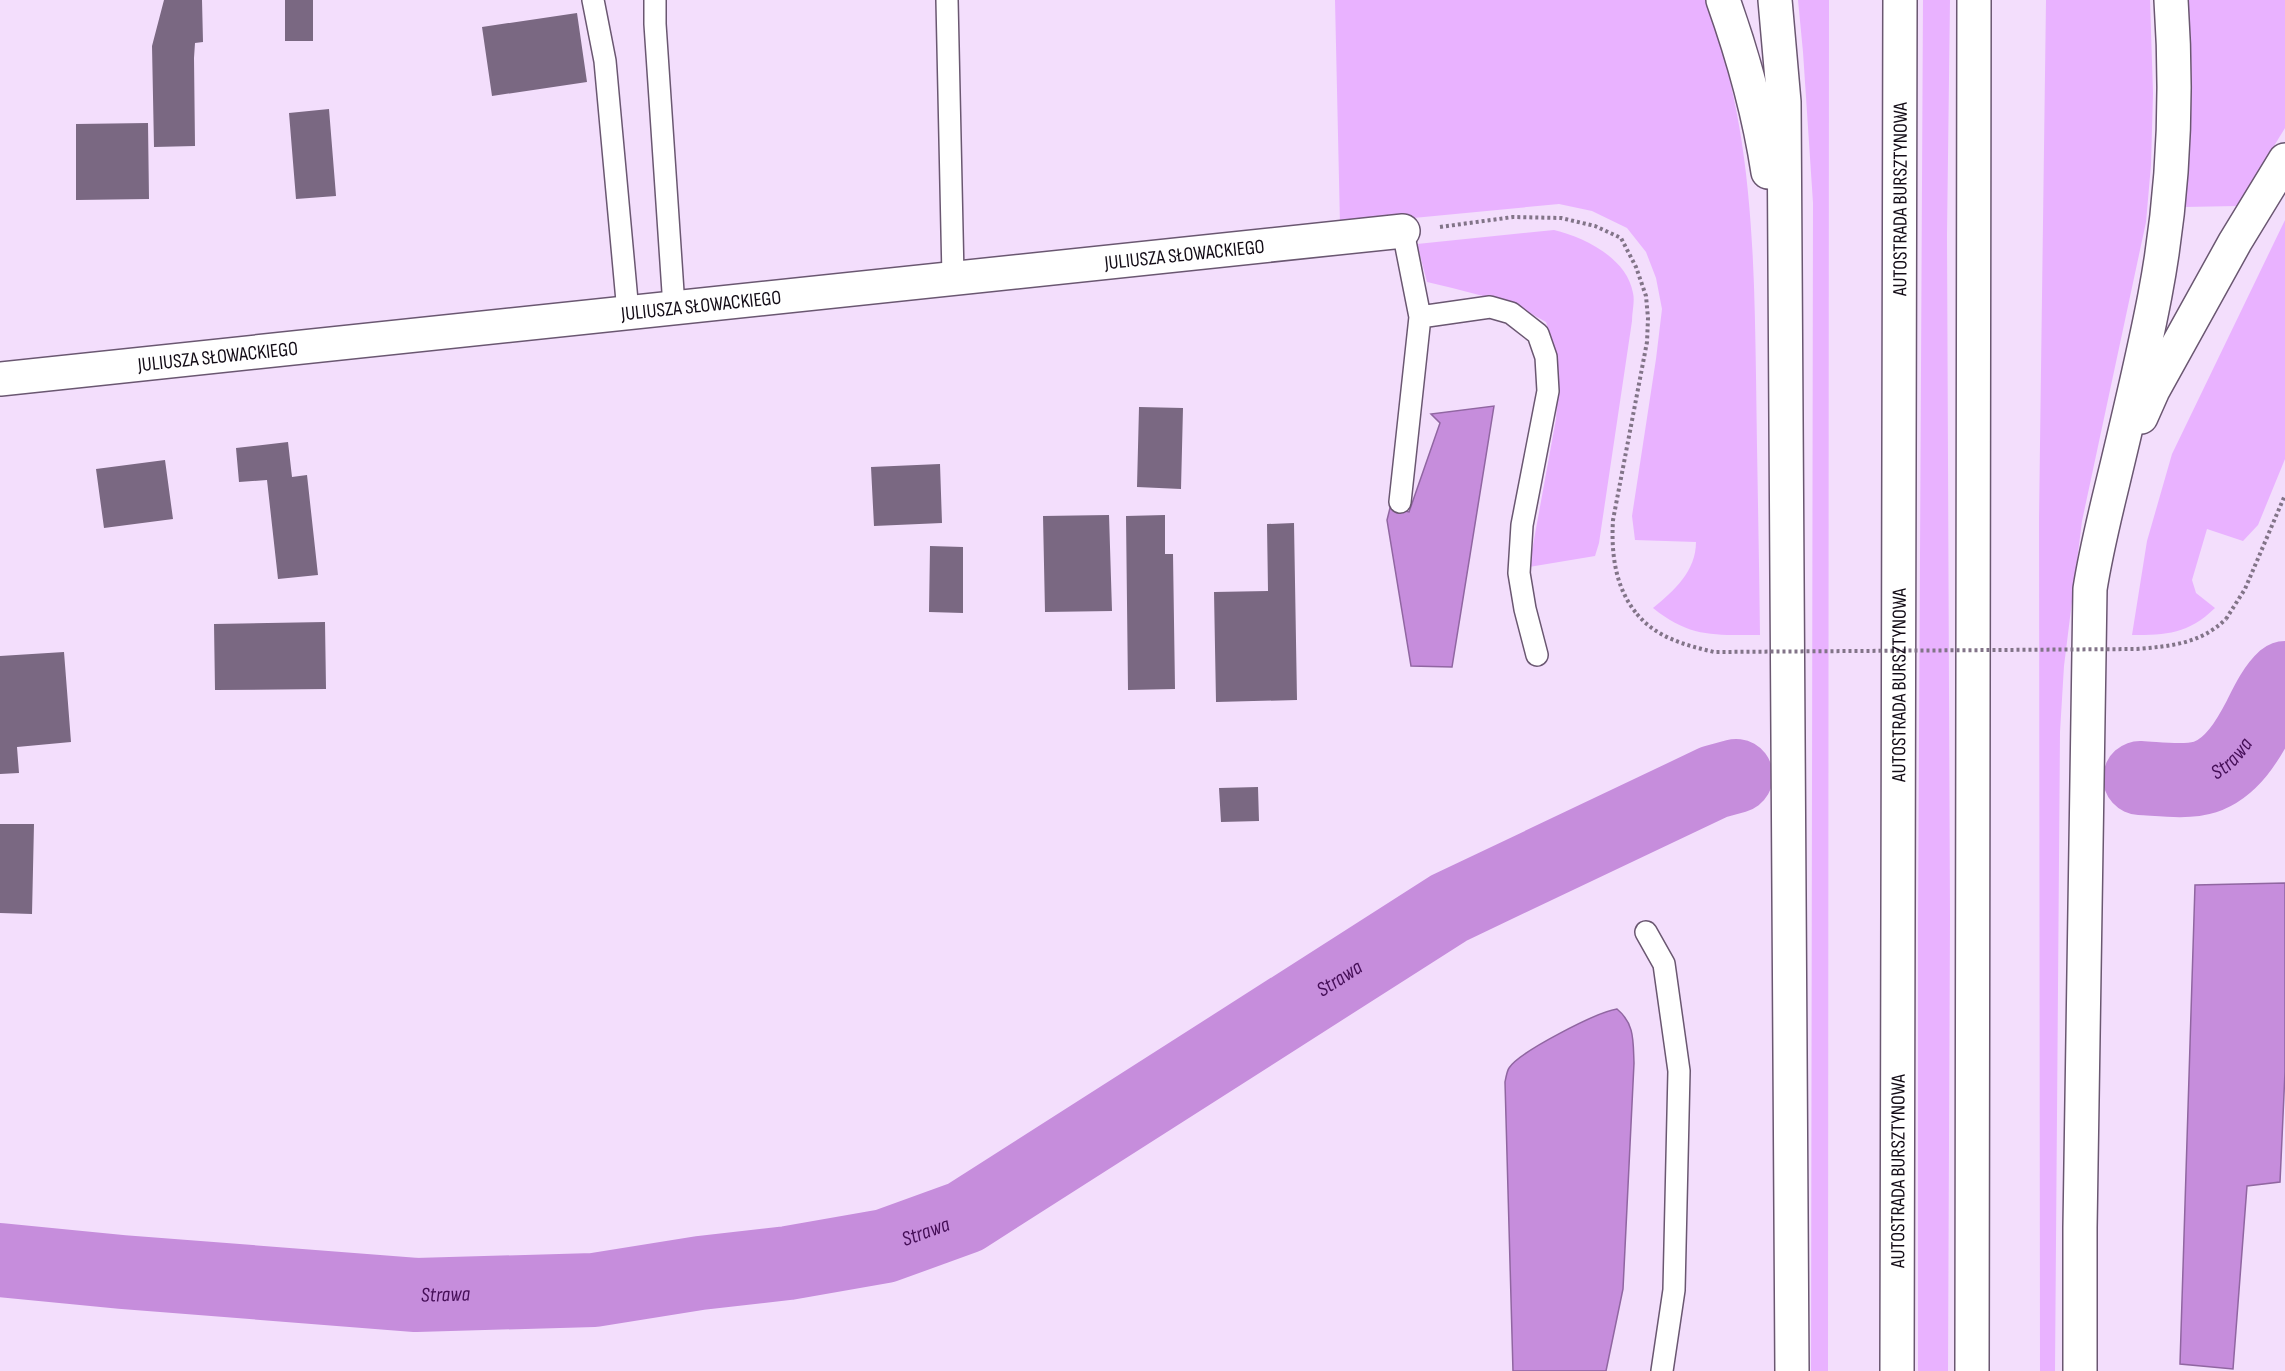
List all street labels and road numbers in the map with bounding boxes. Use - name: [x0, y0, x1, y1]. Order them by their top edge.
- street label: AUTOSTRADA BURSZTYNOWA: [1888, 102, 1913, 297]
- street label: JULIUSZA SŁOWACKIEGO: [1102, 235, 1266, 276]
- street label: JULIUSZA SŁOWACKIEGO: [619, 286, 783, 327]
- street label: JULIUSZA SŁOWACKIEGO: [136, 337, 299, 378]
- street label: AUTOSTRADA BURSZTYNOWA: [1887, 588, 1912, 783]
- street label: AUTOSTRADA BURSZTYNOWA: [1886, 1074, 1911, 1269]

